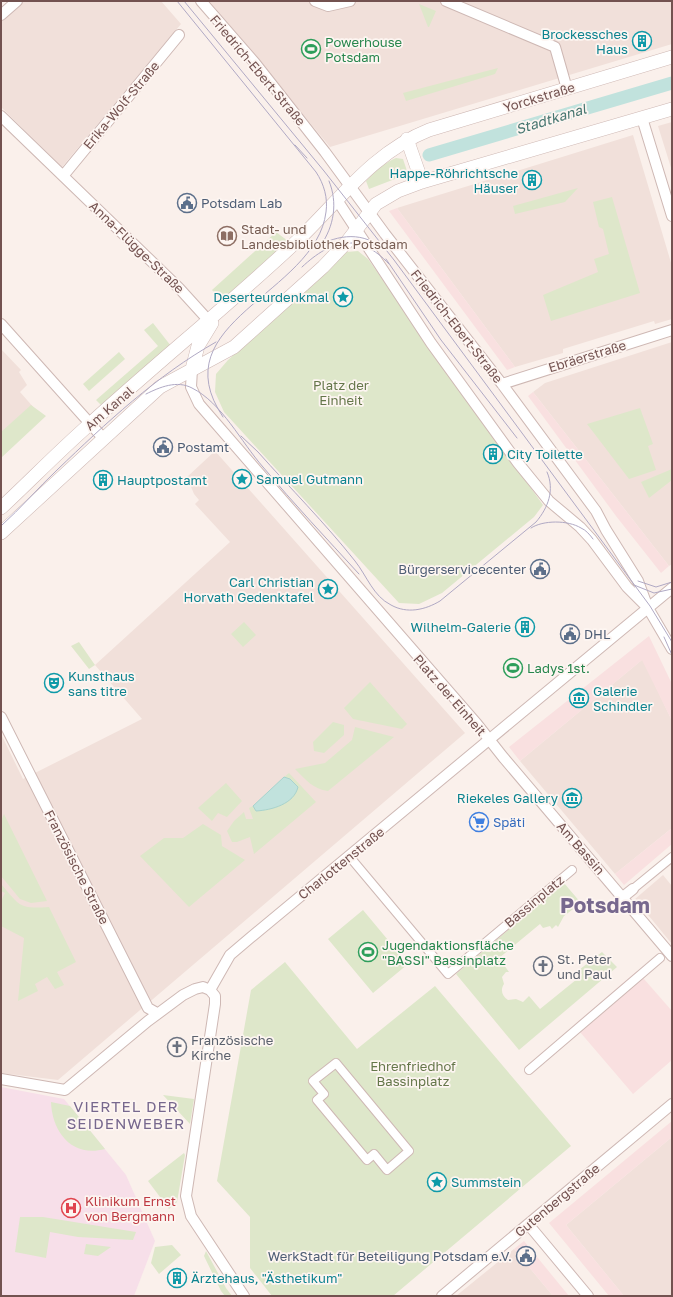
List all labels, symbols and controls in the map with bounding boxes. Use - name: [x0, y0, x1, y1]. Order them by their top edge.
- street label: Friedrich-Ebert-Straße: [207, 11, 309, 129]
- place label: Brockessches Haus: [542, 26, 628, 57]
- building icon: Brockessches Haus: [631, 30, 653, 52]
- place label: Powerhouse Potsdam: [325, 34, 402, 65]
- sports icon: Powerhouse Potsdam: [300, 38, 322, 60]
- street label: Erika-Wolf-Straße: [80, 58, 162, 152]
- street label: Yorckstraße: [501, 79, 577, 115]
- water label: Stadtkanal: [513, 100, 589, 137]
- place label: Happe-Röhrichtsche Häuser: [390, 165, 518, 196]
- building icon: Happe-Röhrichtsche Häuser: [521, 169, 543, 191]
- public building icon: Potsdam Lab: [176, 192, 198, 214]
- place label: Potsdam Lab: [201, 195, 282, 211]
- street label: Anna-Flügge-Straße: [86, 198, 188, 296]
- place label: Stadt- und Landesbibliothek Potsdam: [241, 221, 408, 252]
- library icon: Stadt- und Landesbibliothek Potsdam: [216, 225, 238, 247]
- street label: Friedrich-Ebert-Straße: [408, 266, 506, 386]
- place icon: Deserteurdenkmal: [332, 286, 354, 308]
- place label: Deserteurdenkmal: [213, 289, 329, 305]
- street label: Ebräerstraße: [546, 337, 628, 375]
- park label: Platz der Einheit: [313, 377, 369, 408]
- street label: Am Kanal: [81, 383, 137, 433]
- public building icon: Postamt: [152, 436, 174, 458]
- place label: Postamt: [177, 439, 229, 455]
- building icon: City Toilette: [482, 443, 504, 465]
- place label: City Toilette: [507, 446, 583, 462]
- place icon: Samuel Gutmann: [231, 468, 253, 490]
- building icon: Hauptpostamt: [92, 469, 114, 491]
- place label: Samuel Gutmann: [256, 471, 363, 487]
- place label: Hauptpostamt: [117, 472, 207, 488]
- public building icon: Bürgerservicecenter: [529, 558, 551, 580]
- place label: Bürgerservicecenter: [398, 561, 526, 577]
- place label: Carl Christian Horvath Gedenktafel: [184, 574, 314, 605]
- place icon: Carl Christian Horvath Gedenktafel: [317, 578, 339, 600]
- building icon: Wilhelm-Galerie: [514, 616, 536, 638]
- place label: Wilhelm-Galerie: [411, 619, 511, 635]
- public building icon: DHL: [559, 623, 581, 645]
- place label: DHL: [584, 626, 611, 642]
- street label: Platz der Einheit: [410, 651, 490, 739]
- sports icon: Ladys 1st.: [502, 657, 524, 679]
- place label: Ladys 1st.: [527, 660, 590, 676]
- place label: Kunsthaus sans titre: [68, 668, 135, 699]
- theatre icon: Kunsthaus sans titre: [43, 672, 65, 694]
- place label: Galerie Schindler: [593, 683, 653, 714]
- museum icon: Galerie Schindler: [568, 687, 590, 709]
- museum icon: Riekeles Gallery: [561, 787, 583, 809]
- place label: Riekeles Gallery: [457, 790, 559, 806]
- street label: Französische Straße: [41, 807, 113, 927]
- supermarket icon: Späti: [468, 811, 490, 833]
- place label: Späti: [493, 814, 525, 830]
- street label: Am Bassin: [554, 818, 608, 878]
- street label: Charlottenstraße: [295, 823, 387, 903]
- street label: Bassinplatz: [501, 871, 567, 931]
- district label: Potsdam: [560, 892, 650, 918]
- place label: Jugendaktionsfläche "BASSI" Bassinplatz: [382, 937, 514, 968]
- sports icon: Jugendaktionsfläche "BASSI" Bassinplatz: [357, 941, 379, 963]
- place label: St. Peter und Paul: [557, 951, 612, 982]
- church icon: St. Peter und Paul: [532, 955, 554, 977]
- place label: Französische Kirche: [191, 1032, 273, 1063]
- church icon: Französische Kirche: [166, 1036, 188, 1058]
- park label: Ehrenfriedhof Bassinplatz: [370, 1058, 456, 1089]
- district label: VIERTEL DER SEIDENWEBER: [67, 1097, 185, 1132]
- street label: Gutenbergstraße: [511, 1160, 603, 1240]
- place icon: Summstein: [426, 1171, 448, 1193]
- place label: Summstein: [451, 1174, 521, 1190]
- place label: Klinikum Ernst von Bergmann: [85, 1193, 176, 1224]
- hospital icon: Klinikum Ernst von Bergmann: [60, 1197, 82, 1219]
- public building icon: WerkStadt für Beteiligung Potsdam e.V.: [515, 1245, 537, 1267]
- place label: WerkStadt für Beteiligung Potsdam e.V.: [268, 1248, 512, 1264]
- building icon: Ärztehaus, "Ästhetikum": [166, 1267, 188, 1289]
- place label: Ärztehaus, "Ästhetikum": [191, 1270, 342, 1286]

